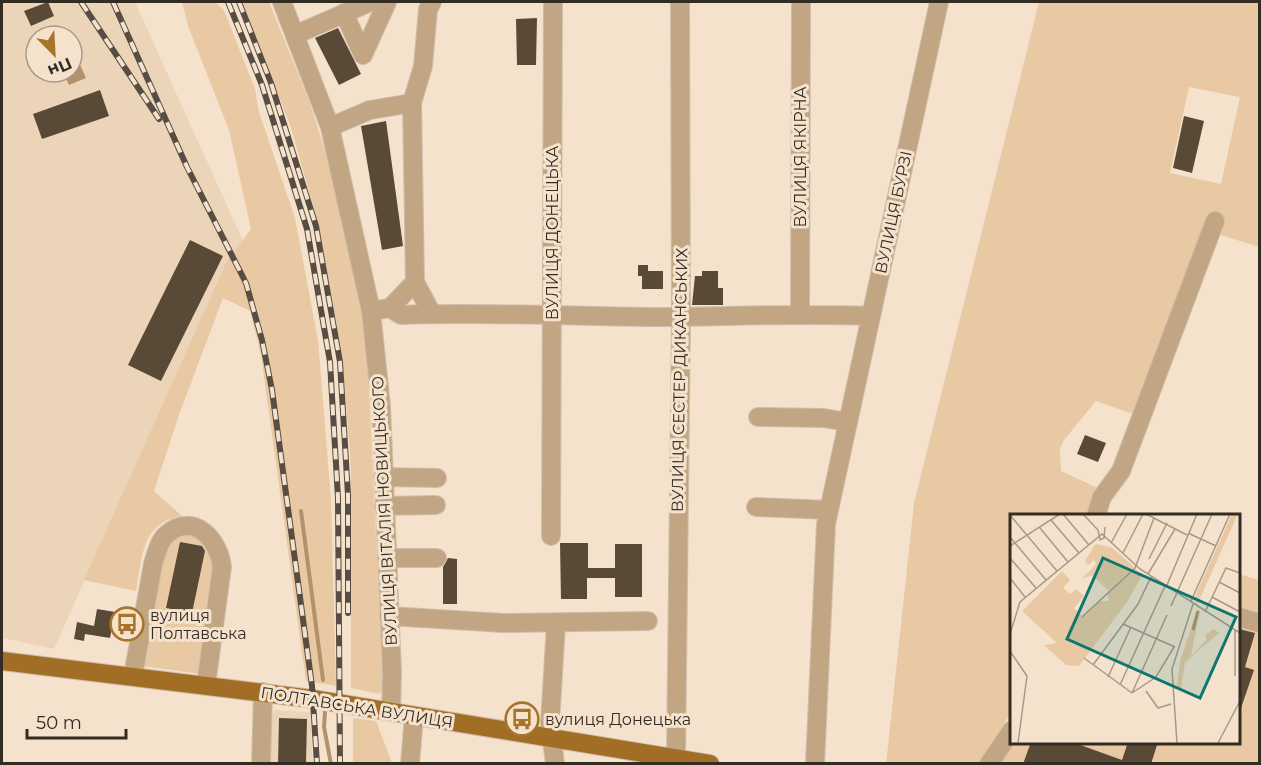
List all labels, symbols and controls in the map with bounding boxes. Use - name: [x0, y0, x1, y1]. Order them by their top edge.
- north arrow: [24, 24, 84, 84]
- text: Пн: [45, 54, 75, 81]
- street label: ВУЛИЦЯ ЯКІРНА: [791, 86, 810, 228]
- street label: ВУЛИЦЯ ДОНЕЦЬКА: [543, 146, 562, 320]
- street label: ВУЛИЦЯ БУРЗІ: [871, 149, 916, 275]
- street label: ВУЛИЦЯ СЕСТЕР ДИКАНСЬКИХ: [668, 247, 691, 512]
- street label: ВУЛИЦЯ ВІТАЛІЯ НОВИЦЬКОГО: [368, 376, 401, 646]
- inset map: [1010, 514, 1240, 744]
- bus stop icon: вулиця Полтавська: [109, 606, 145, 642]
- place label: вулиця Полтавська: [150, 606, 247, 643]
- street label: ПОЛТАВСЬКА ВУЛИЦЯ: [259, 683, 454, 732]
- bus stop icon: вулиця Донецька: [504, 701, 540, 737]
- scale bar: [27, 702, 126, 740]
- place label: вулиця Донецька: [545, 710, 691, 729]
- text: 50 m: [36, 712, 82, 734]

